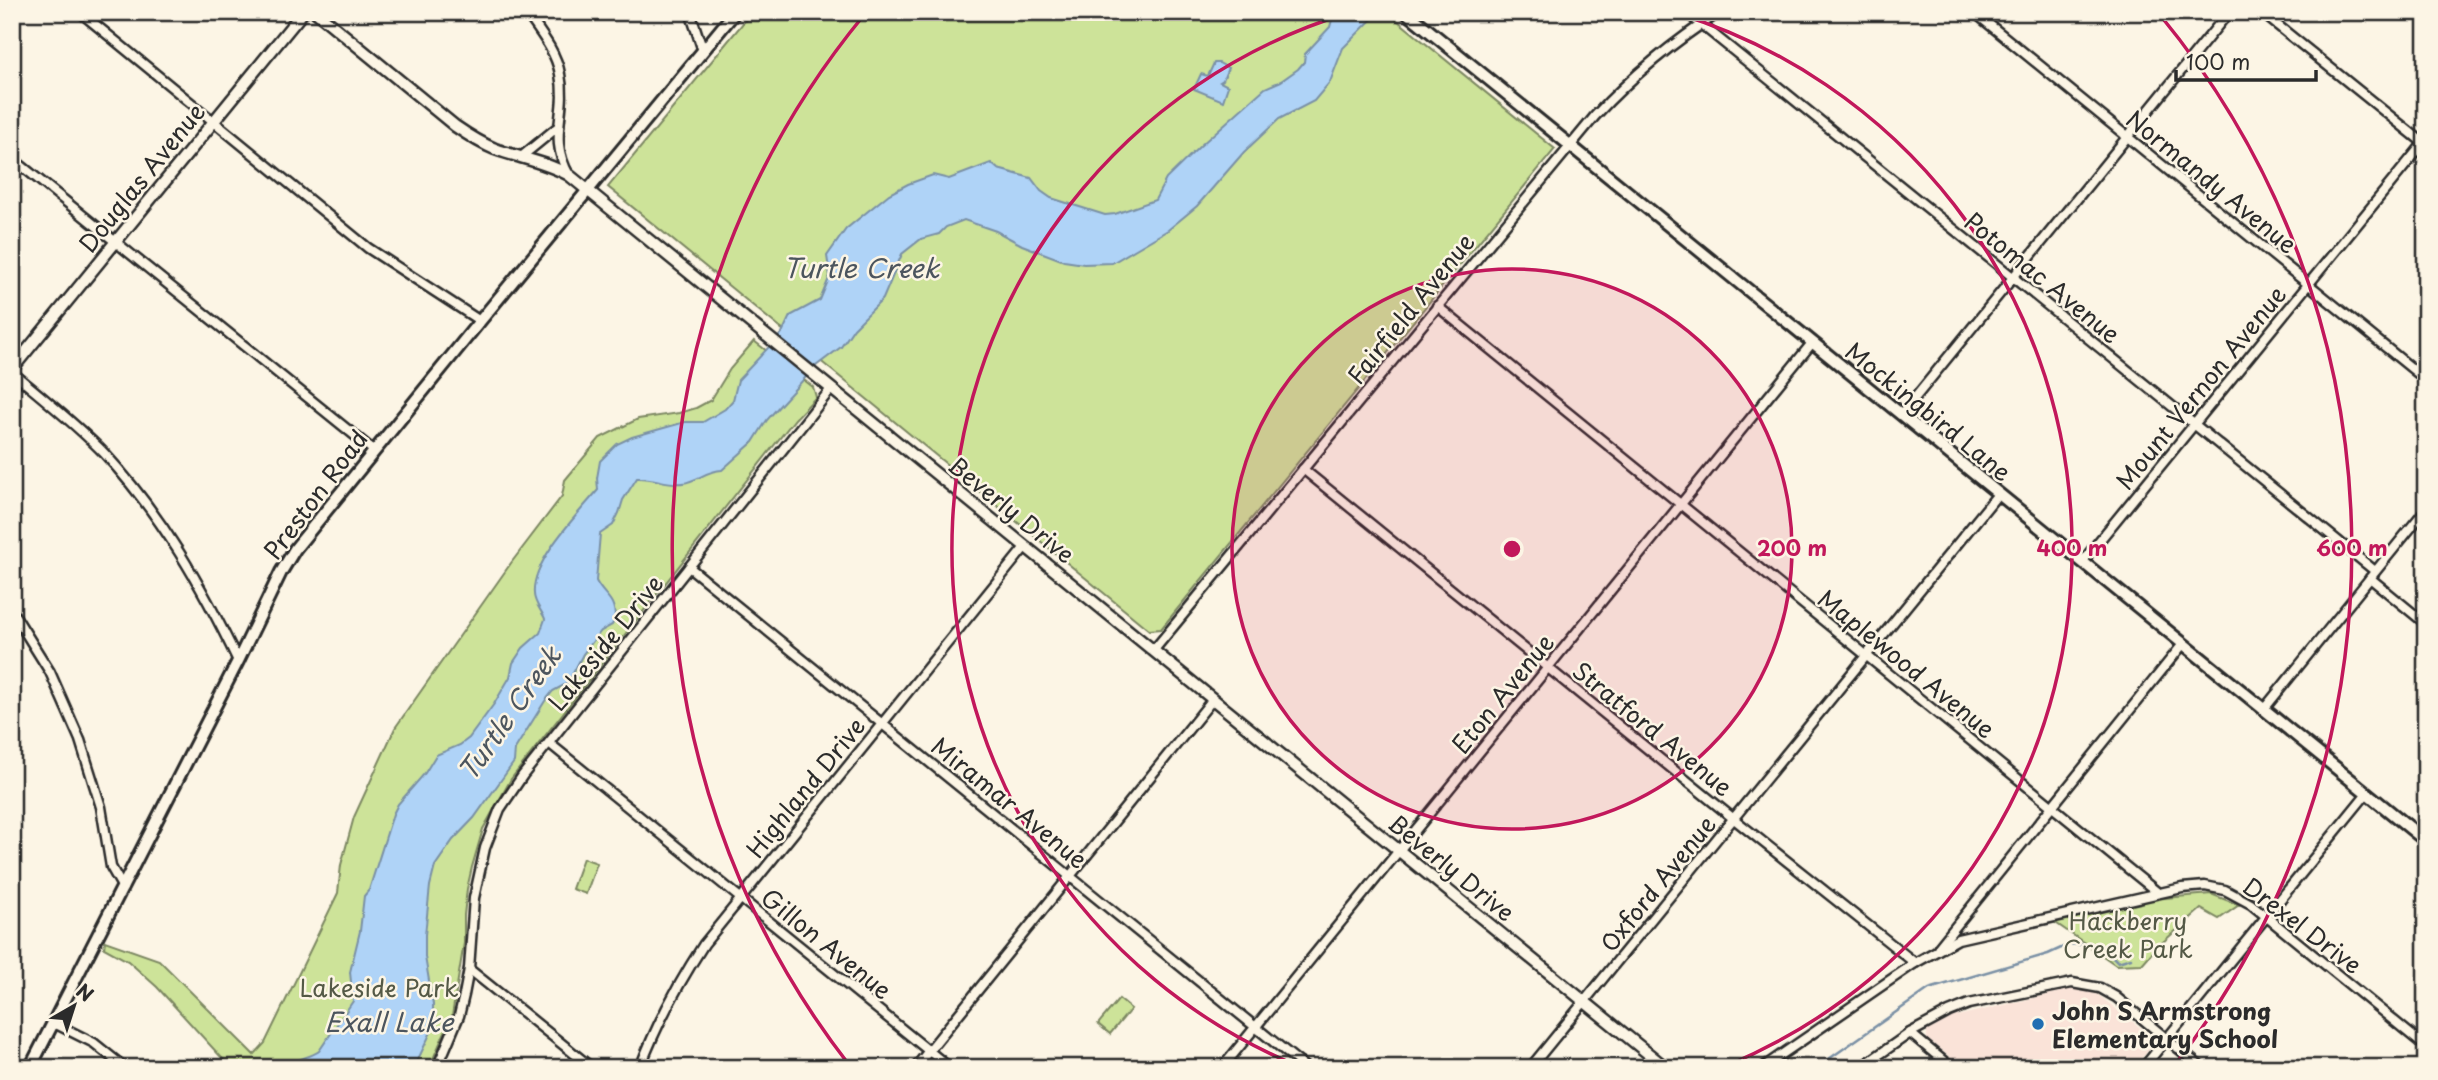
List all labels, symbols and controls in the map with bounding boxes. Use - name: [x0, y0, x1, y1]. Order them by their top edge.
- scale bar: [2176, 38, 2316, 82]
- text: 100 m: [2186, 45, 2250, 77]
- street label: Douglas Avenue: [69, 94, 213, 260]
- street label: Normandy Avenue: [2119, 101, 2305, 261]
- street label: Potomac Avenue: [1957, 203, 2129, 351]
- street label: Fairfield Avenue: [1338, 225, 1482, 391]
- water label: Turtle Creek: [783, 248, 940, 287]
- street label: Mount Vernon Avenue: [2106, 277, 2294, 497]
- street label: Mockingbird Lane: [1838, 333, 2020, 489]
- street label: Preston Road: [254, 422, 376, 566]
- street label: Beverly Drive: [941, 447, 1083, 571]
- text: 200 m: [1757, 531, 1827, 563]
- text: 400 m: [2037, 531, 2107, 563]
- text: 600 m: [2316, 531, 2388, 563]
- centre of rings: [1500, 537, 1524, 561]
- street label: Lakeside Drive: [539, 566, 671, 718]
- street label: Maplewood Avenue: [1811, 580, 2003, 746]
- street label: Eton Avenue: [1442, 625, 1562, 761]
- water label: Turtle Creek: [448, 637, 571, 788]
- street label: Stratford Avenue: [1565, 652, 1741, 804]
- street label: Highland Drive: [737, 709, 873, 865]
- street label: Miramar Avenue: [924, 728, 1096, 876]
- street label: Beverly Drive: [1381, 805, 1523, 929]
- street label: Oxford Avenue: [1591, 807, 1723, 959]
- street label: Drexel Drive: [2236, 868, 2370, 982]
- street label: Gillon Avenue: [754, 879, 900, 1007]
- park label: Hackberry Creek Park: [2063, 902, 2193, 966]
- park label: Lakeside Park: [299, 969, 459, 1005]
- north arrow: [38, 972, 108, 1042]
- text: N: [71, 976, 100, 1008]
- place label: John S Armstrong Elementary School: [2052, 992, 2278, 1056]
- water label: Exall Lake: [324, 1002, 455, 1041]
- marker: John S Armstrong Elementary School: [2030, 1016, 2046, 1032]

